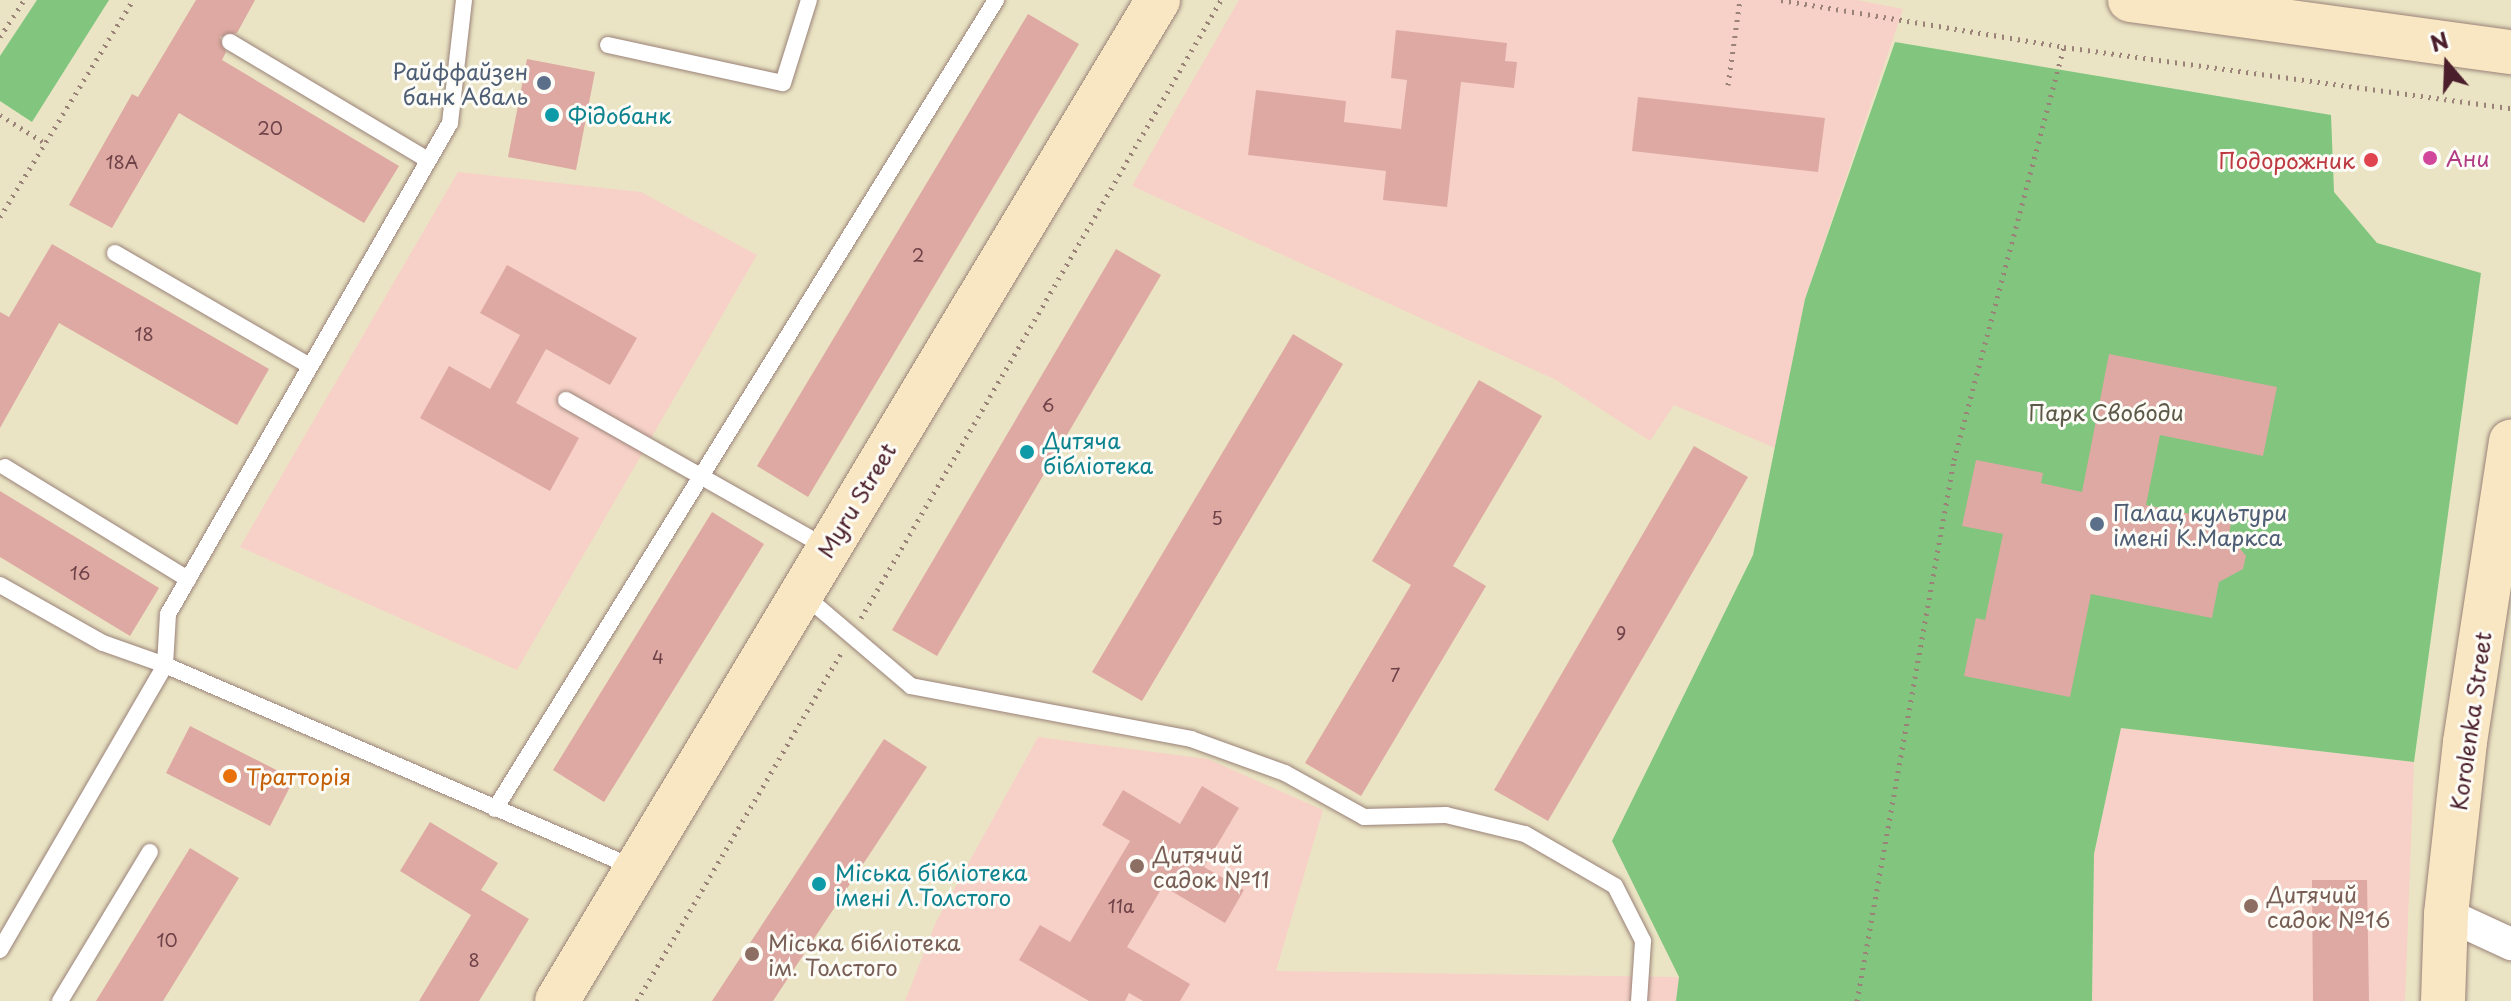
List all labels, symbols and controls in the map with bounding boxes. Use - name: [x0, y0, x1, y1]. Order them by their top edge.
- text: N: [2425, 22, 2453, 59]
- north arrow: [2407, 24, 2487, 104]
- place label: Райффайзен банк Аваль: [392, 57, 528, 108]
- marker: Райффайзен банк Аваль: [535, 74, 553, 92]
- place label: Фідобанк: [568, 102, 671, 128]
- marker: Фідобанк: [543, 106, 561, 124]
- house number: 20: [257, 117, 283, 139]
- place label: Ани: [2446, 145, 2489, 171]
- place label: Подорожник: [2219, 147, 2355, 173]
- marker: Ани: [2421, 149, 2439, 167]
- house number: 18А: [105, 151, 139, 173]
- marker: Подорожник: [2362, 151, 2380, 169]
- house number: 2: [912, 244, 924, 266]
- house number: 18: [134, 323, 154, 345]
- house number: 6: [1042, 394, 1054, 416]
- park label: Парк Свободи: [2028, 399, 2184, 425]
- place label: Дитяча бібліотека: [1043, 426, 1153, 478]
- street label: Myru Street: [811, 438, 901, 562]
- marker: Дитяча бібліотека: [1018, 443, 1036, 461]
- place label: Палац культури імені К.Маркса: [2113, 498, 2288, 550]
- house number: 5: [1211, 507, 1223, 529]
- marker: Палац культури імені К.Маркса: [2088, 515, 2106, 533]
- house number: 16: [70, 562, 90, 584]
- house number: 9: [1616, 622, 1626, 644]
- street label: Korolenka Street: [2444, 630, 2496, 812]
- house number: 4: [652, 646, 664, 668]
- house number: 7: [1390, 664, 1400, 686]
- place label: Тратторія: [246, 763, 351, 789]
- marker: Тратторія: [221, 767, 239, 785]
- place label: Дитячий садок №11: [1153, 840, 1270, 892]
- marker: Дитячий садок №11: [1128, 857, 1146, 875]
- place label: Міська бібліотека імені Л.Толстого: [835, 858, 1027, 910]
- marker: Міська бібліотека імені Л.Толстого: [810, 875, 828, 893]
- place label: Дитячий садок №16: [2267, 880, 2390, 932]
- house number: 11а: [1108, 895, 1134, 917]
- marker: Дитячий садок №16: [2242, 897, 2260, 915]
- place label: Міська бібліотека ім. Толстого: [768, 928, 960, 980]
- house number: 10: [156, 929, 178, 951]
- marker: Міська бібліотека ім. Толстого: [743, 945, 761, 963]
- house number: 8: [468, 949, 480, 971]

